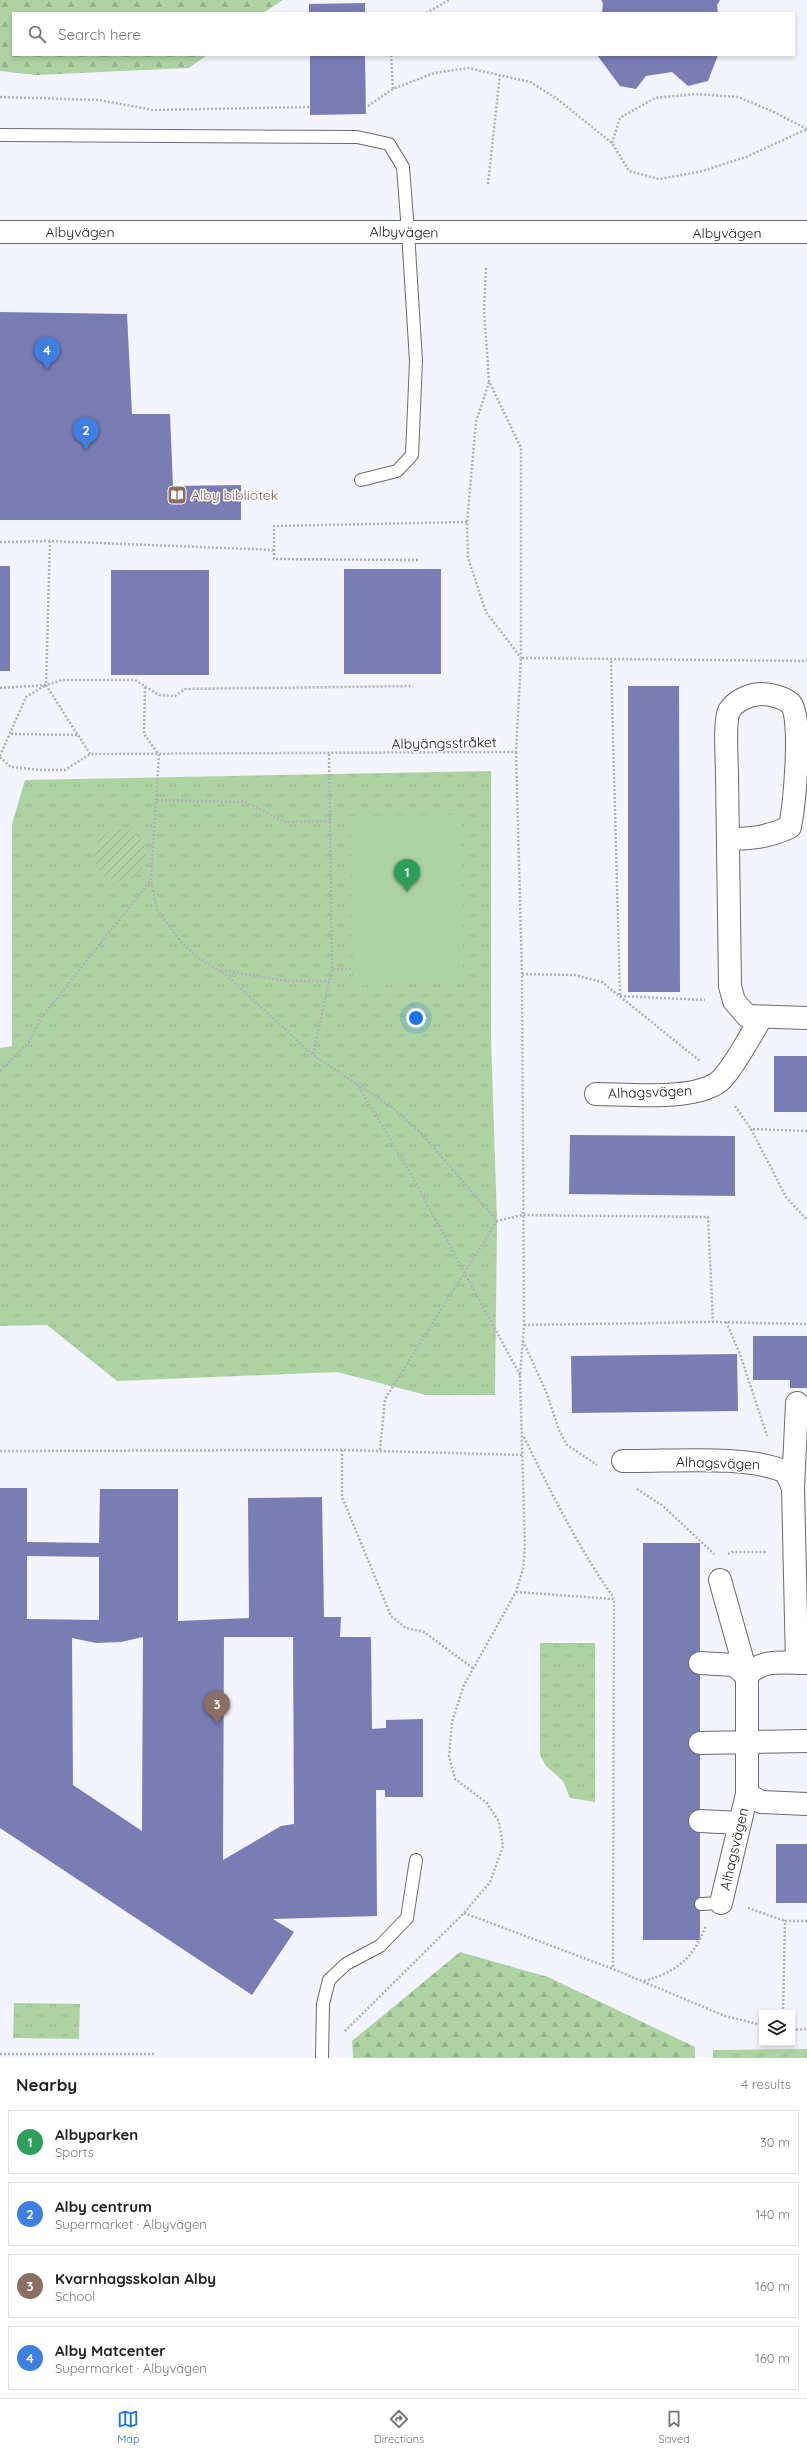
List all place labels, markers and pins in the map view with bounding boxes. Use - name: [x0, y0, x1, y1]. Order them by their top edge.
- pin: 4: [34, 337, 60, 370]
- pin: 2: [73, 417, 99, 450]
- library icon: Alby bibliotek: [166, 484, 188, 506]
- place label: Alby bibliotek: [191, 486, 278, 504]
- pin: 1: [394, 859, 420, 892]
- pin: 3: [204, 1691, 230, 1724]

